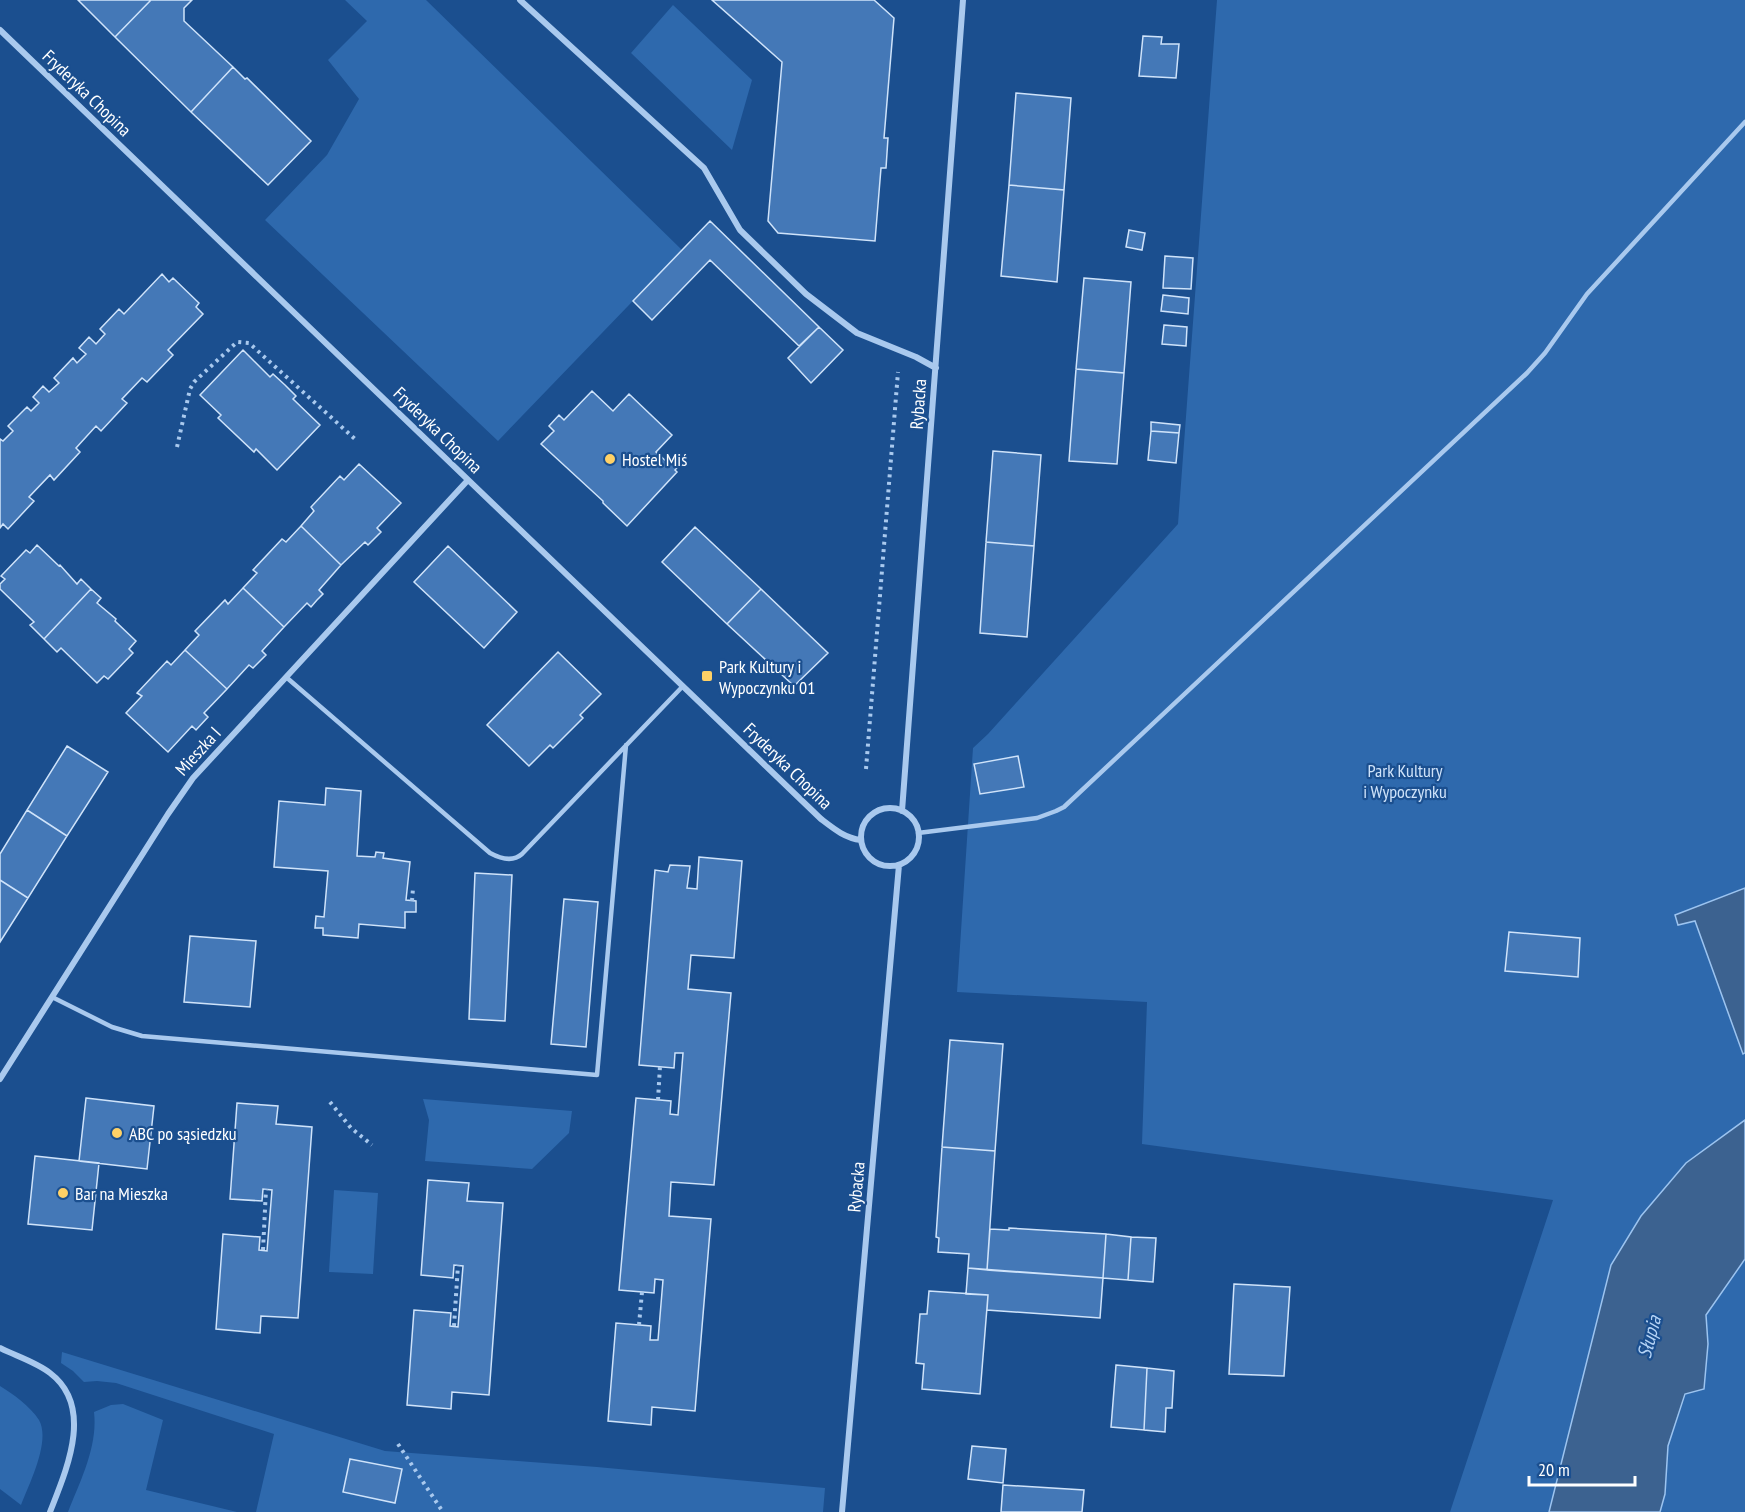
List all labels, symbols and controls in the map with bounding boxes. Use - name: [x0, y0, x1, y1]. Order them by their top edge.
- street label: Fryderyka Chopina: [38, 45, 136, 141]
- street label: Rybacka: [905, 378, 931, 430]
- street label: Fryderyka Chopina: [389, 382, 487, 478]
- place label: Hostel Miś: [622, 448, 687, 471]
- marker: Hostel Miś: [603, 452, 617, 466]
- place label: Park Kultury i Wypoczynku 01: [719, 655, 815, 699]
- marker: Park Kultury i Wypoczynku 01: [700, 669, 714, 683]
- street label: Fryderyka Chopina: [739, 718, 837, 814]
- street label: Mieszka I: [170, 722, 226, 780]
- park label: Park Kultury i Wypoczynku: [1363, 759, 1447, 803]
- place label: ABC po sąsiedzku: [129, 1122, 237, 1145]
- marker: ABC po sąsiedzku: [110, 1126, 124, 1140]
- street label: Rybacka: [842, 1161, 870, 1213]
- place label: Bar na Mieszka: [75, 1182, 168, 1205]
- marker: Bar na Mieszka: [56, 1186, 70, 1200]
- water label: Słupia: [1631, 1312, 1667, 1361]
- scale bar: [1529, 1449, 1636, 1487]
- text: 20 m: [1538, 1458, 1570, 1481]

